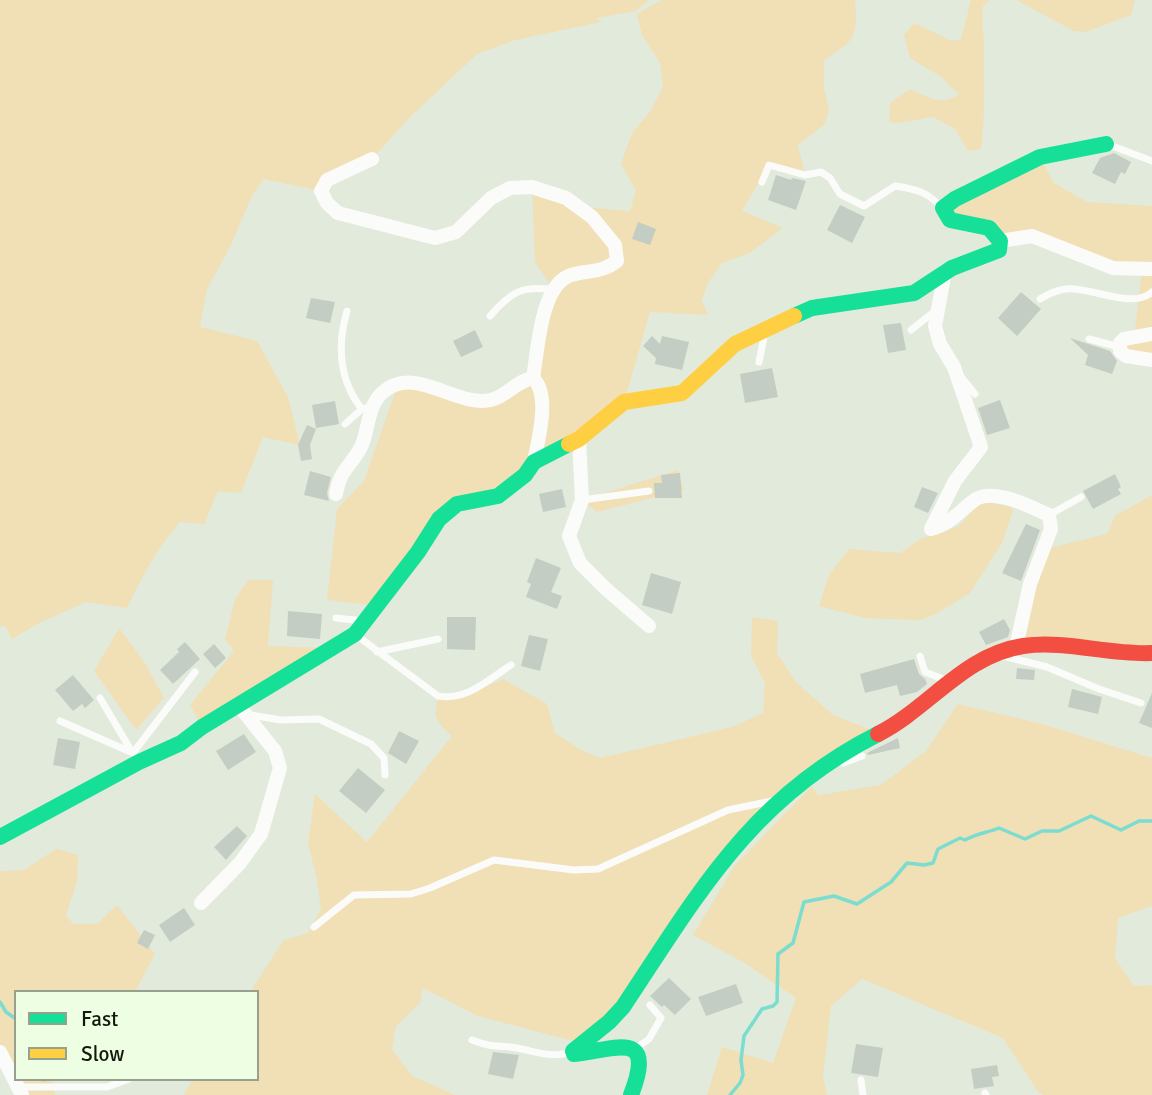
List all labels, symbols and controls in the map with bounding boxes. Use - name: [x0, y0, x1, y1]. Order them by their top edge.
- legend: [14, 990, 259, 1081]
- text: Fast: [81, 1006, 118, 1032]
- text: Slow: [81, 1041, 125, 1067]

